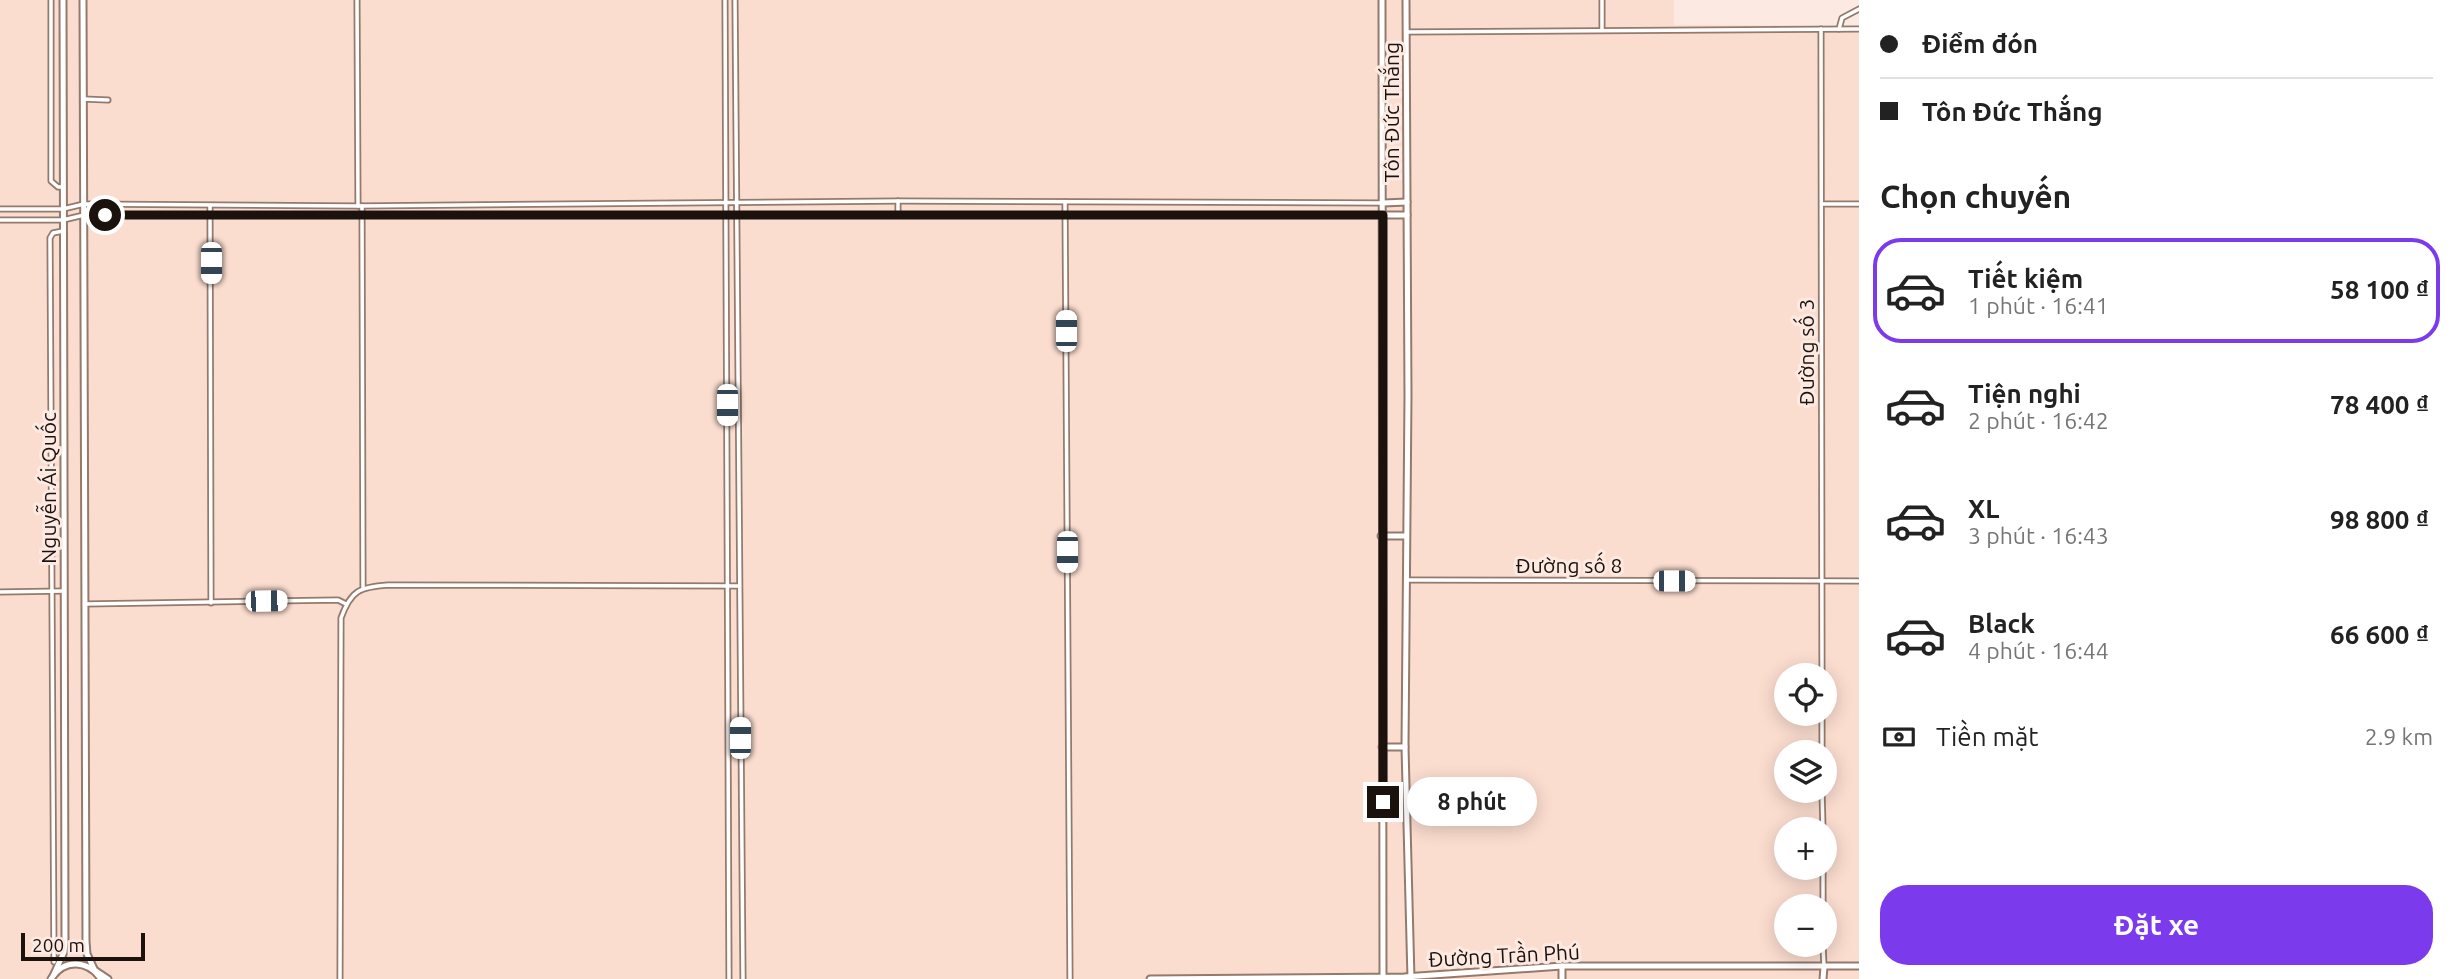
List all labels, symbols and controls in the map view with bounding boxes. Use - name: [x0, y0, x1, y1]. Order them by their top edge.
- text: Điểm đón: [1922, 29, 2038, 58]
- street label: Tôn Đức Thắng: [1377, 42, 1403, 182]
- text: Tôn Đức Thắng: [1922, 97, 2103, 126]
- text: Chọn chuyến: [1880, 178, 2071, 214]
- route start: [89, 199, 121, 231]
- car: [201, 242, 222, 284]
- icon: car: [1884, 259, 1947, 322]
- text: Tiết kiệm: [1968, 264, 2083, 293]
- text: 58 100 ₫: [2330, 275, 2429, 304]
- text: 1 phút · 16:41: [1968, 293, 2109, 318]
- street label: Đường số 3: [1792, 299, 1818, 405]
- car: [1056, 310, 1077, 352]
- icon: car: [1884, 374, 1947, 437]
- text: Tiện nghi: [1968, 379, 2081, 408]
- car: [717, 384, 738, 426]
- text: 78 400 ₫: [2330, 390, 2429, 419]
- text: 2 phút · 16:42: [1968, 408, 2109, 433]
- street label: Nguyễn Ái Quốc: [34, 412, 60, 564]
- icon: car: [1884, 489, 1947, 552]
- text: XL: [1968, 494, 1999, 523]
- text: 98 800 ₫: [2330, 505, 2429, 534]
- text: 3 phút · 16:43: [1968, 523, 2109, 548]
- car: [1057, 531, 1078, 573]
- street label: Đường số 8: [1516, 551, 1622, 577]
- car: [1654, 571, 1696, 592]
- car: [245, 590, 288, 612]
- icon: car: [1884, 604, 1947, 667]
- text: Black: [1968, 609, 2035, 638]
- text: 66 600 ₫: [2330, 620, 2429, 649]
- text: 4 phút · 16:44: [1968, 638, 2109, 663]
- map controls: [1774, 663, 1837, 957]
- button: locate: [1774, 663, 1837, 726]
- car: [730, 717, 751, 759]
- icon: cash: [1880, 718, 1918, 756]
- text: Tiền mặt: [1936, 722, 2039, 751]
- text: 2.9 km: [2365, 724, 2433, 749]
- button: layers: [1774, 740, 1837, 803]
- callout: 8 phút: [1408, 778, 1537, 826]
- route end: [1367, 786, 1399, 818]
- text: 8 phút: [1437, 789, 1507, 814]
- button: +: [1774, 817, 1837, 880]
- button: Đặt xe: [1880, 885, 2433, 965]
- button: −: [1774, 894, 1837, 957]
- scale bar: [21, 930, 145, 962]
- text: 200 m: [32, 934, 85, 956]
- street label: Đường Trần Phú: [1427, 937, 1580, 971]

